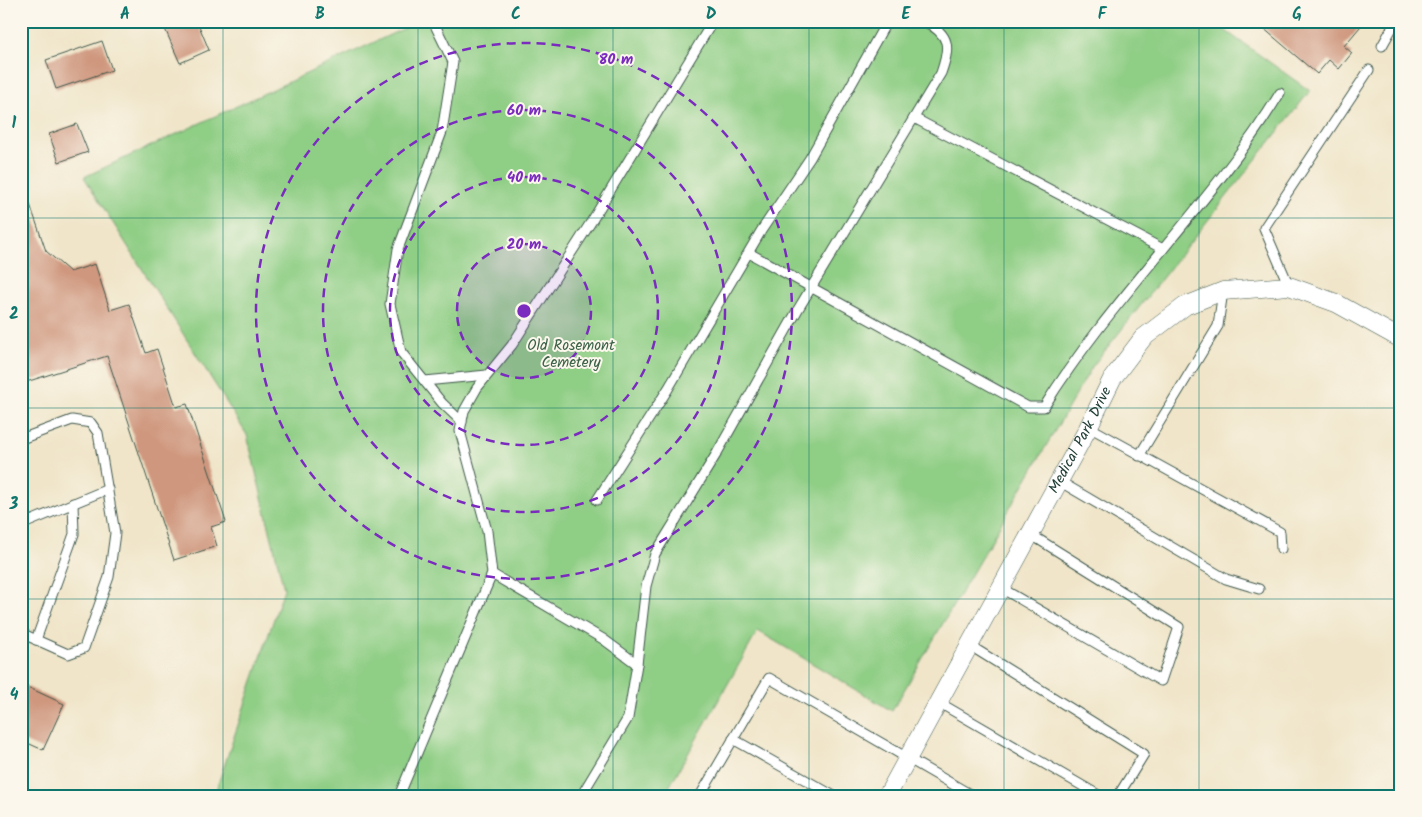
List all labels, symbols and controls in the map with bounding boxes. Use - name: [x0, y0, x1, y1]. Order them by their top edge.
- text: A: [120, 2, 130, 27]
- text: B: [315, 2, 325, 27]
- text: C: [511, 2, 521, 27]
- text: D: [706, 2, 717, 27]
- text: E: [902, 2, 912, 27]
- text: F: [1098, 2, 1108, 27]
- text: G: [1292, 2, 1302, 27]
- text: 80 m: [599, 48, 633, 72]
- text: 60 m: [507, 99, 541, 123]
- text: 1: [12, 111, 17, 136]
- text: 40 m: [507, 166, 541, 190]
- text: 20 m: [507, 233, 541, 257]
- text: 2: [9, 302, 19, 327]
- centre of rings: [515, 302, 533, 320]
- park label: Old Rosemont Cemetery: [527, 334, 615, 375]
- street label: Medical Park Drive: [1042, 383, 1118, 498]
- text: 3: [9, 492, 19, 517]
- text: 4: [10, 683, 19, 708]

